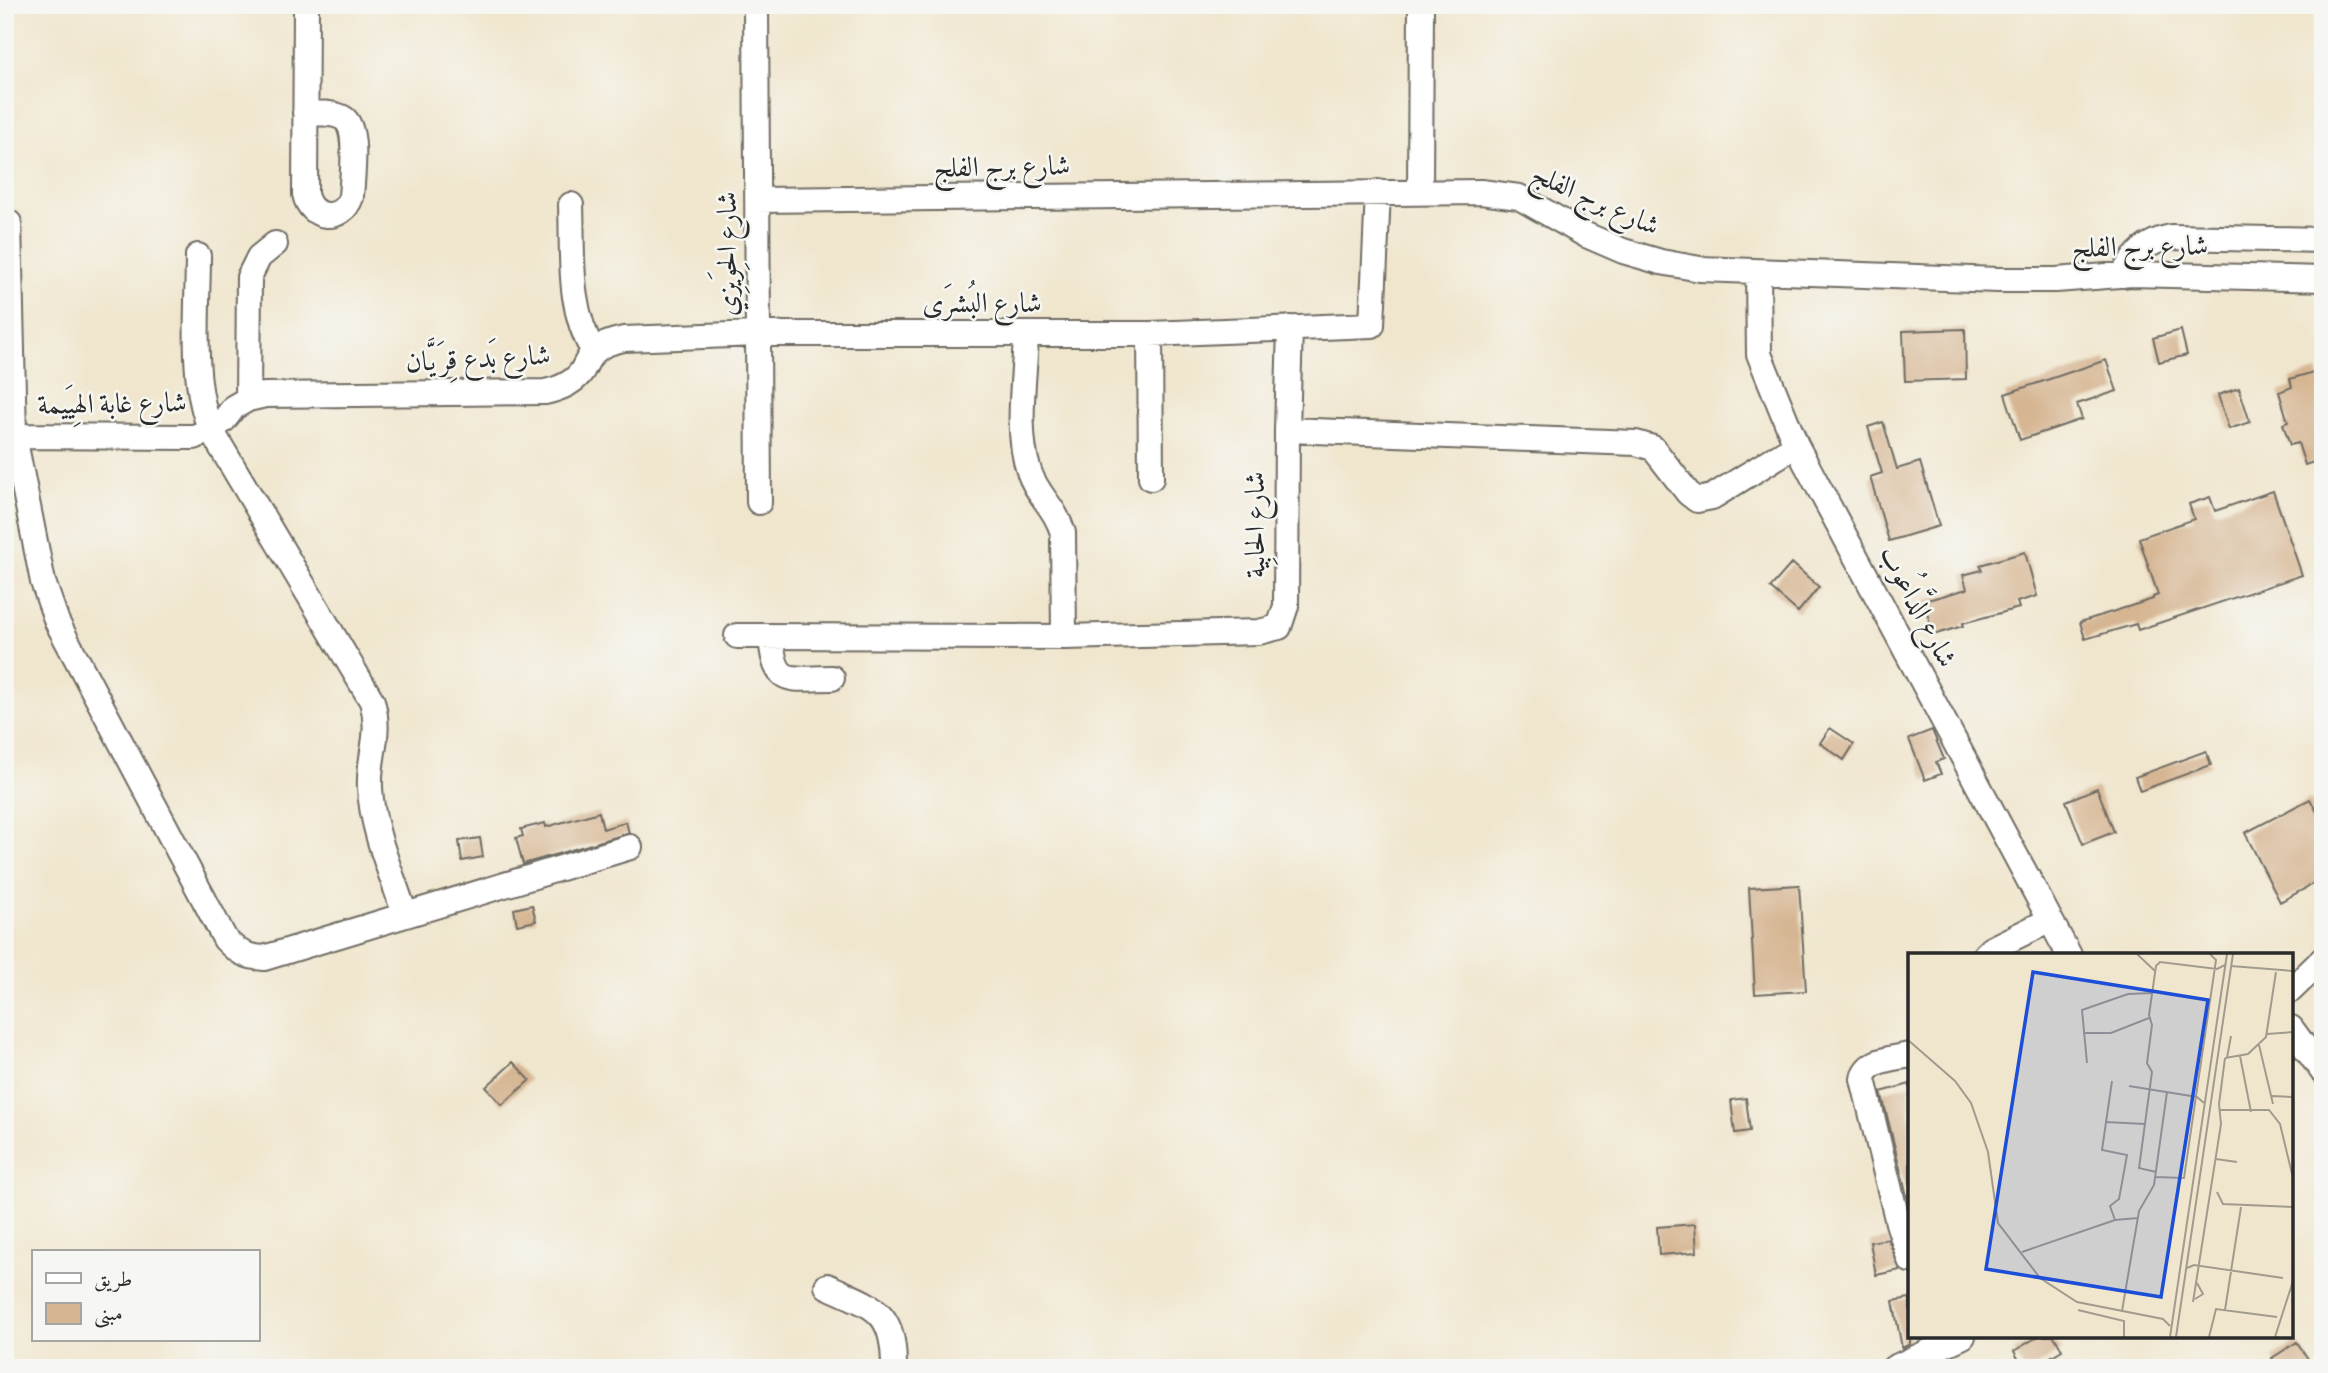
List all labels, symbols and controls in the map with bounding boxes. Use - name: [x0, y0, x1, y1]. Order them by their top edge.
- street label: شارع برج الفلج: [933, 147, 1071, 193]
- street label: شارع برج الفلج: [1523, 155, 1665, 250]
- street label: شارع الحِوَيزِي: [706, 192, 750, 316]
- street label: شارع برج الفلج: [2071, 227, 2209, 273]
- street label: شارع البُشرَى: [922, 279, 1042, 326]
- street label: شارع بَدع قِرَيَّان: [404, 330, 552, 385]
- street label: شارع غابة الهِيَيمة: [37, 381, 187, 428]
- street label: شارع الحابِية: [1237, 472, 1278, 578]
- street label: شارع الدَّاعُوب: [1867, 536, 1971, 676]
- inset map: [1908, 953, 2293, 1338]
- legend: [32, 1250, 259, 1342]
- text: طريق: [94, 1266, 132, 1295]
- text: مبنى: [94, 1300, 123, 1329]

